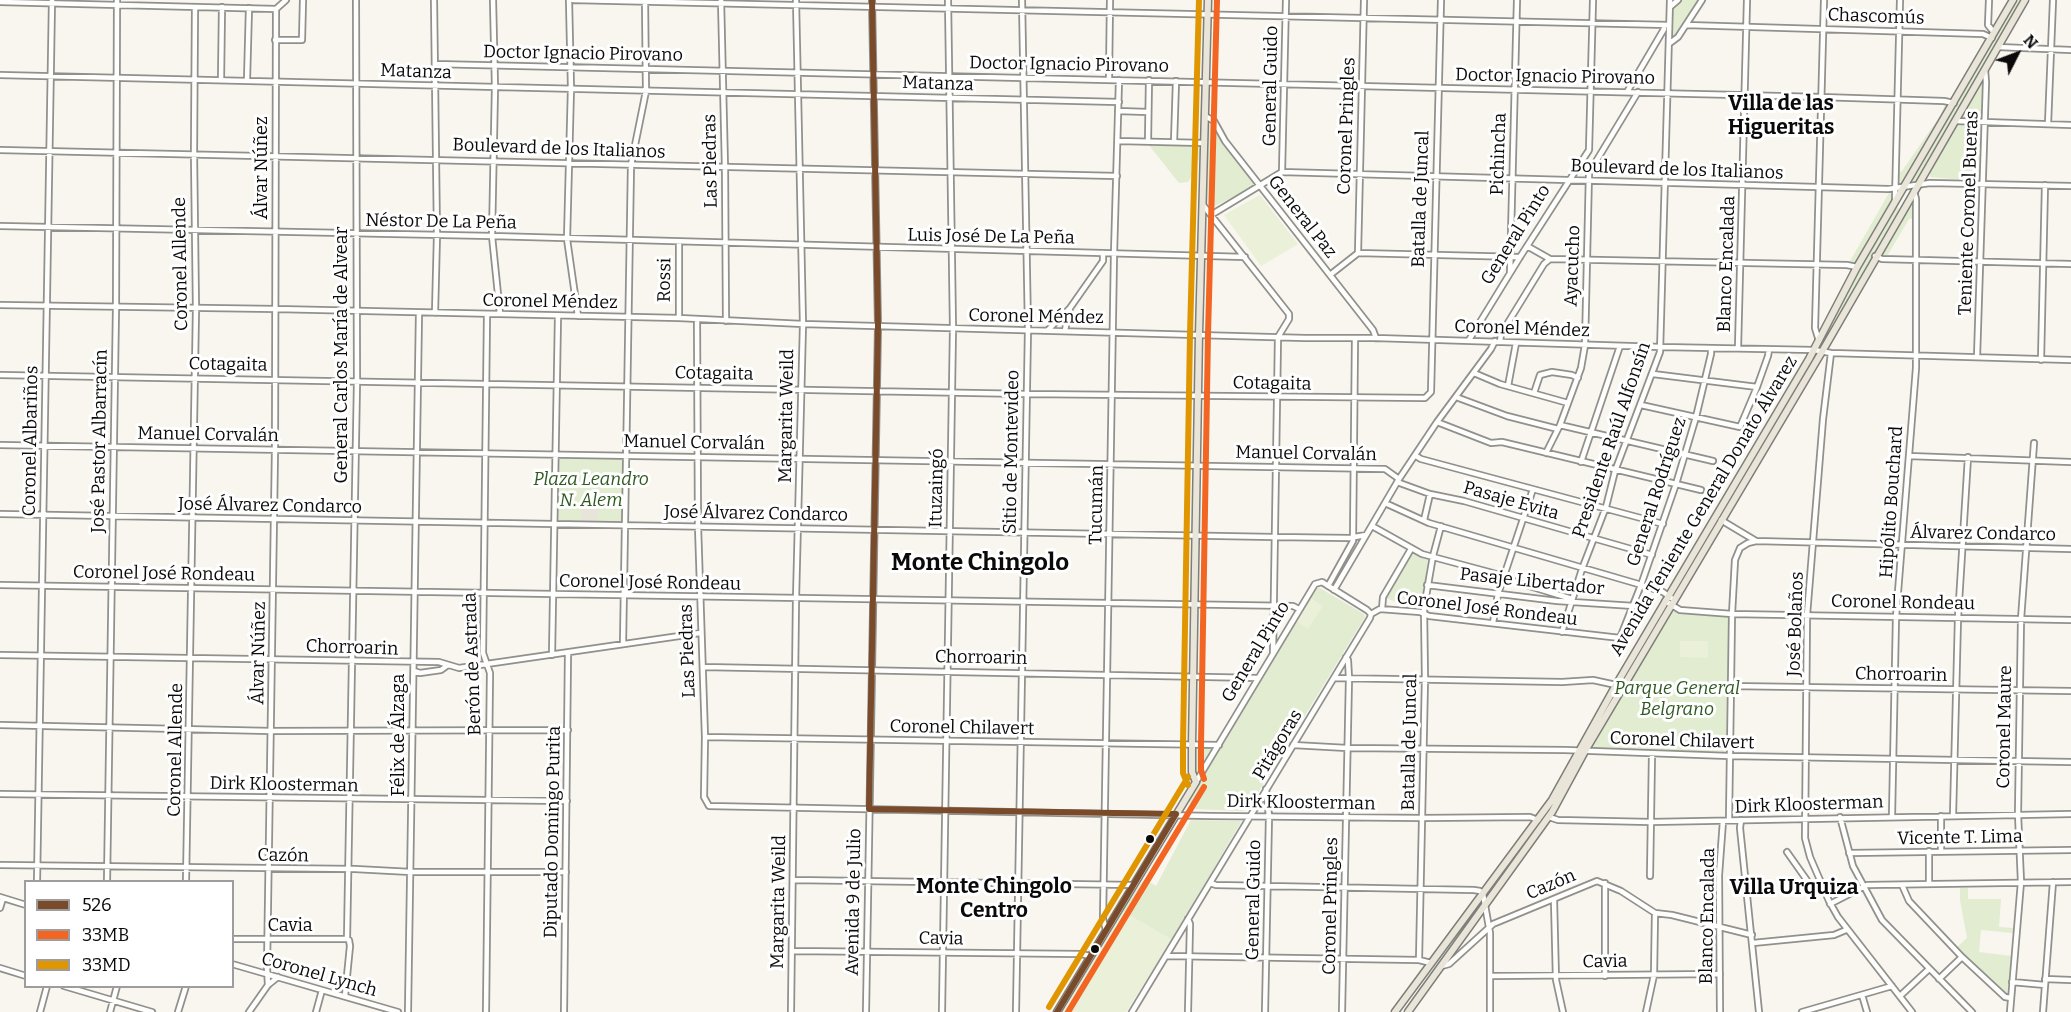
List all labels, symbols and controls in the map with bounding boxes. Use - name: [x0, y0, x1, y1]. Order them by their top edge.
- street label: Chascomús: [1827, 5, 1925, 29]
- north arrow: [1987, 24, 2047, 84]
- street label: General Guido: [1259, 25, 1283, 147]
- text: N: [2020, 31, 2042, 53]
- street label: Doctor Ignacio Pirovano: [483, 41, 683, 67]
- street label: Doctor Ignacio Pirovano: [969, 52, 1169, 78]
- street label: Coronel Pringles: [1334, 57, 1360, 195]
- street label: Matanza: [380, 60, 452, 84]
- street label: Doctor Ignacio Pirovano: [1455, 64, 1655, 90]
- street label: Matanza: [902, 72, 974, 96]
- district label: Villa de las Higueritas: [1728, 91, 1834, 141]
- street label: Teniente Coronel Bueras: [1955, 110, 1983, 316]
- street label: Pichincha: [1487, 112, 1511, 196]
- street label: Las Piedras: [699, 114, 723, 208]
- street label: Álvar Núñez: [251, 116, 273, 220]
- street label: Batalla de Juncal: [1408, 130, 1434, 268]
- street label: Boulevard de los Italianos: [452, 134, 666, 164]
- street label: Boulevard de los Italianos: [1570, 155, 1784, 185]
- street label: General Paz: [1263, 171, 1341, 263]
- street label: General Pinto: [1477, 181, 1555, 289]
- street label: Blanco Encalada: [1714, 195, 1740, 333]
- street label: Coronel Allende: [169, 197, 193, 331]
- street label: Néstor De La Peña: [365, 210, 517, 234]
- street label: Luis José De La Peña: [907, 225, 1075, 249]
- street label: Ayacucho: [1561, 225, 1585, 307]
- street label: General Carlos María de Alvear: [331, 227, 353, 483]
- street label: Rossi: [654, 258, 676, 302]
- street label: Coronel Méndez: [482, 290, 618, 314]
- street label: Coronel Méndez: [968, 305, 1104, 329]
- street label: Coronel Méndez: [1454, 316, 1590, 342]
- street label: Presidente Raúl Alfonsín: [1568, 339, 1656, 541]
- street label: José Pastor Albarracín: [88, 349, 112, 533]
- street label: Margarita Weild: [775, 349, 799, 483]
- street label: Avenida Teniente General Donato Álvarez: [1606, 352, 1802, 660]
- street label: Cotagaita: [188, 354, 268, 376]
- street label: Cotagaita: [674, 363, 754, 385]
- street label: Coronel Albariños: [19, 365, 43, 517]
- street label: Sitio de Montevideo: [1000, 370, 1024, 534]
- street label: Cotagaita: [1232, 373, 1312, 395]
- street label: General Rodríguez: [1623, 415, 1691, 569]
- street label: Manuel Corvalán: [137, 423, 279, 447]
- street label: Hipólito Bouchard: [1876, 425, 1908, 579]
- street label: Manuel Corvalán: [623, 431, 765, 455]
- street label: Manuel Corvalán: [1235, 442, 1377, 466]
- street label: Ituzaingó: [926, 448, 948, 528]
- street label: Tucumán: [1086, 465, 1108, 545]
- park label: Plaza Leandro N. Alem: [533, 469, 649, 512]
- street label: Pasaje Evita: [1461, 477, 1561, 525]
- street label: José Álvarez Condarco: [178, 494, 362, 518]
- street label: José Álvarez Condarco: [664, 502, 848, 526]
- street label: Álvarez Condarco: [1910, 522, 2056, 546]
- district label: Monte Chingolo: [891, 549, 1069, 577]
- street label: Coronel José Rondeau: [73, 562, 255, 586]
- street label: Pasaje Libertador: [1459, 564, 1605, 600]
- street label: Coronel José Rondeau: [559, 571, 741, 595]
- street label: José Bolaños: [1783, 571, 1809, 677]
- street label: Coronel José Rondeau: [1395, 587, 1579, 631]
- street label: Coronel Rondeau: [1831, 591, 1975, 615]
- street label: Berón de Astrada: [460, 592, 486, 736]
- street label: General Pinto: [1217, 597, 1295, 707]
- street label: Álvar Núñez: [247, 601, 271, 705]
- street label: Las Piedras: [676, 604, 700, 698]
- street label: Chorroarin: [305, 636, 399, 660]
- street label: Chorroarin: [935, 646, 1027, 670]
- street label: Chorroarin: [1855, 663, 1947, 687]
- street label: Coronel Maure: [1993, 665, 2017, 789]
- street label: Batalla de Juncal: [1398, 673, 1422, 811]
- street label: Félix de Álzaga: [388, 674, 410, 796]
- park label: Parque General Belgrano: [1614, 678, 1740, 720]
- street label: Coronel Allende: [164, 683, 188, 817]
- street label: Pitágoras: [1249, 706, 1307, 784]
- street label: Coronel Chilavert: [889, 716, 1035, 740]
- street label: Diputado Domingo Purita: [540, 726, 566, 938]
- street label: Coronel Chilavert: [1609, 728, 1755, 754]
- street label: Dirk Kloosterman: [209, 773, 359, 797]
- street label: Dirk Kloosterman: [1226, 791, 1376, 815]
- street label: Dirk Kloosterman: [1734, 792, 1884, 818]
- street label: Vicente T. Lima: [1897, 826, 2023, 850]
- street label: Avenida 9 de Julio: [842, 828, 866, 976]
- unlabelled marker: [1144, 833, 1156, 845]
- street label: Margarita Weild: [767, 835, 791, 969]
- street label: Coronel Pringles: [1319, 837, 1343, 975]
- street label: General Guido: [1242, 839, 1266, 961]
- street label: Cazón: [257, 845, 309, 867]
- street label: Blanco Encalada: [1696, 848, 1720, 984]
- street label: Cazón: [1523, 865, 1579, 905]
- district label: Monte Chingolo Centro: [916, 874, 1072, 924]
- district label: Villa Urquiza: [1729, 875, 1859, 901]
- legend: [24, 880, 234, 988]
- text: 526: [82, 894, 112, 916]
- street label: Cavia: [268, 915, 312, 937]
- text: 33MB: [82, 924, 129, 946]
- street label: Cavia: [918, 928, 964, 950]
- unlabelled marker: [1089, 943, 1101, 955]
- street label: Coronel Lynch: [259, 948, 379, 1002]
- street label: Cavia: [1582, 951, 1628, 973]
- text: 33MD: [82, 954, 131, 976]

